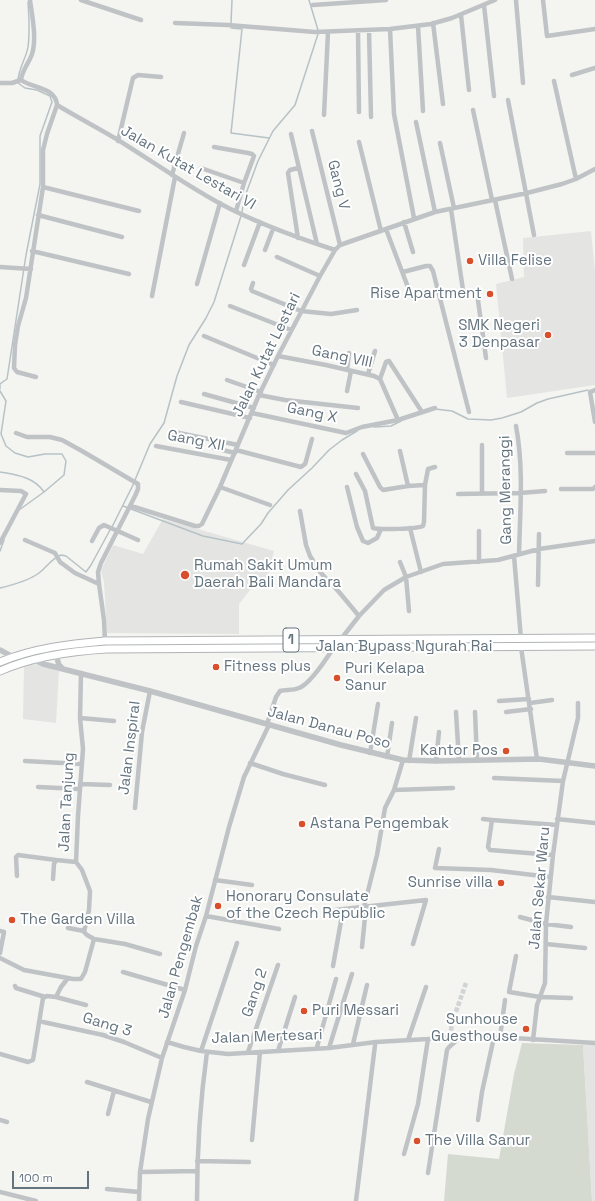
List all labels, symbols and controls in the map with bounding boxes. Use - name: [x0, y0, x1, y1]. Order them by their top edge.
- street label: Jalan Kutat Lestari VI: [117, 122, 259, 214]
- street label: Gang V: [323, 158, 353, 212]
- place label: Villa Felise: [478, 252, 552, 270]
- marker: Villa Felise: [465, 256, 475, 266]
- place label: Rise Apartment: [370, 285, 482, 303]
- marker: Rise Apartment: [485, 289, 495, 299]
- street label: Jalan Kutat Lestari: [229, 290, 305, 420]
- place label: SMK Negeri 3 Denpasar: [458, 317, 540, 352]
- marker: SMK Negeri 3 Denpasar: [543, 330, 553, 340]
- street label: Gang VIII: [310, 342, 374, 372]
- street label: Gang X: [285, 399, 339, 427]
- street label: Gang XII: [166, 427, 226, 455]
- street label: Gang Meranggi: [496, 435, 516, 545]
- place label: Rumah Sakit Umum Daerah Bali Mandara: [194, 557, 341, 592]
- marker: Rumah Sakit Umum Daerah Bali Mandara: [179, 569, 191, 581]
- road number: 1: [283, 628, 299, 652]
- street label: Jalan Bypass Ngurah Rai: [315, 638, 493, 656]
- place label: Fitness plus: [224, 658, 311, 676]
- place label: Puri Kelapa Sanur: [345, 660, 425, 695]
- marker: Fitness plus: [211, 662, 221, 672]
- marker: Puri Kelapa Sanur: [332, 673, 342, 683]
- street label: Jalan Inspiral: [115, 700, 145, 796]
- street label: Jalan Danau Poso: [265, 703, 393, 753]
- place label: Kantor Pos: [420, 742, 498, 760]
- marker: Kantor Pos: [501, 746, 511, 756]
- street label: Jalan Tanjung: [55, 752, 79, 852]
- place label: Astana Pengembak: [310, 815, 449, 833]
- marker: Astana Pengembak: [297, 819, 307, 829]
- street label: Jalan Sekar Waru: [526, 826, 554, 950]
- place label: Sunrise villa: [408, 874, 493, 892]
- marker: Sunrise villa: [496, 878, 506, 888]
- place label: Honorary Consulate of the Czech Republic: [226, 888, 386, 923]
- street label: Jalan Pengembak: [155, 893, 207, 1021]
- marker: Honorary Consulate of the Czech Republic: [213, 901, 223, 911]
- place label: The Garden Villa: [20, 911, 135, 929]
- marker: The Garden Villa: [7, 915, 17, 925]
- street label: Gang 2: [238, 966, 272, 1020]
- place label: Puri Messari: [312, 1002, 399, 1020]
- marker: Puri Messari: [299, 1006, 309, 1016]
- street label: Gang 3: [80, 1009, 134, 1041]
- place label: Sunhouse Guesthouse: [431, 1011, 518, 1046]
- marker: Sunhouse Guesthouse: [521, 1024, 531, 1034]
- street label: Jalan Mertesari: [211, 1026, 323, 1048]
- place label: The Villa Sanur: [425, 1132, 530, 1150]
- marker: The Villa Sanur: [412, 1136, 422, 1146]
- scale bar: [14, 1163, 91, 1189]
- text: 100 m: [19, 1170, 53, 1186]

